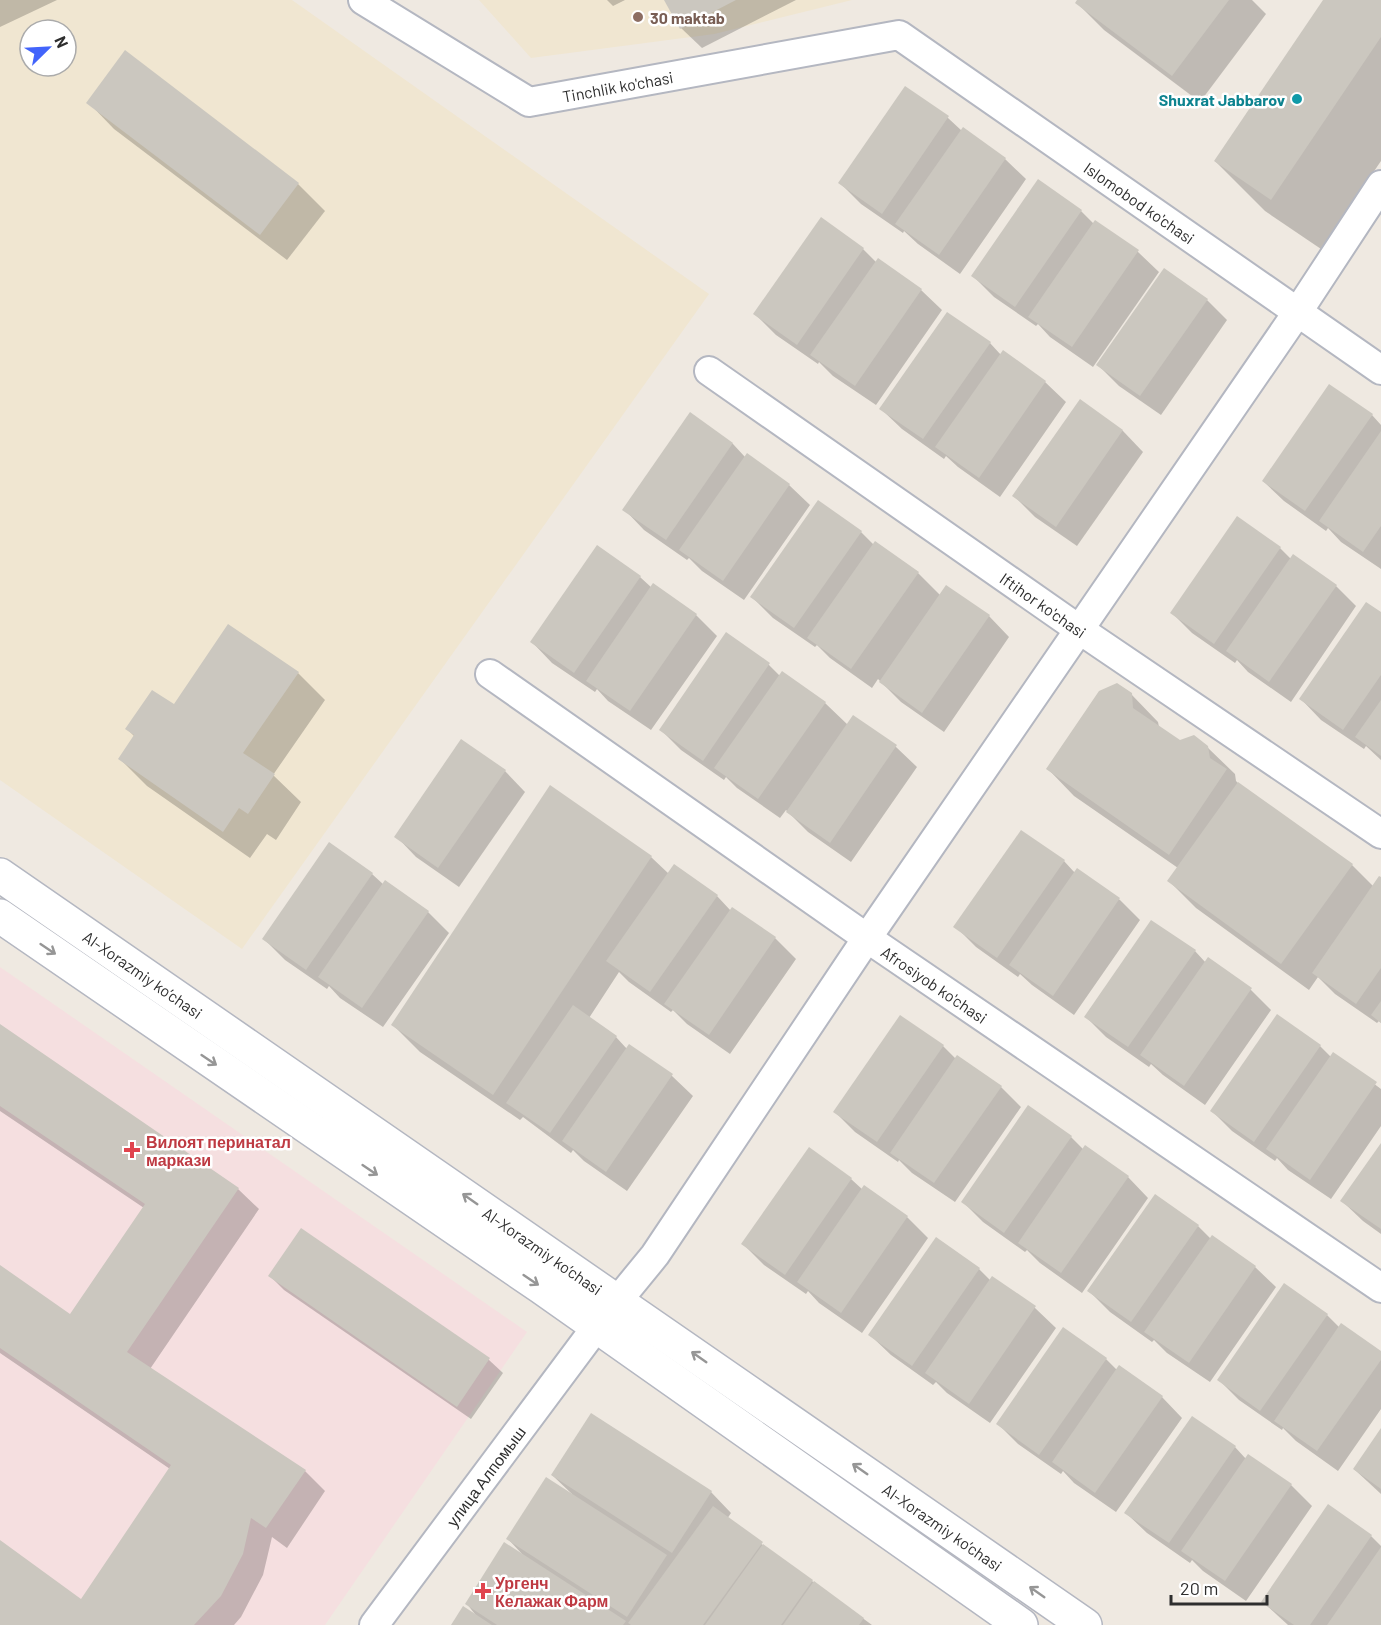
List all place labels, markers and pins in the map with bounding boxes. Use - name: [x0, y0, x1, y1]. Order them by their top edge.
- place label: 30 maktab: [650, 8, 725, 27]
- marker: 30 maktab: [631, 10, 645, 24]
- place label: Shuxrat Jabbarov: [1159, 90, 1285, 109]
- marker: Shuxrat Jabbarov: [1290, 92, 1304, 106]
- place label: Вилоят перинатал маркази: [146, 1132, 291, 1169]
- marker: Вилоят перинатал маркази: [123, 1141, 141, 1159]
- place label: Ургенч Келажак Фарм: [495, 1573, 608, 1610]
- marker: Ургенч Келажак Фарм: [476, 1584, 490, 1598]

